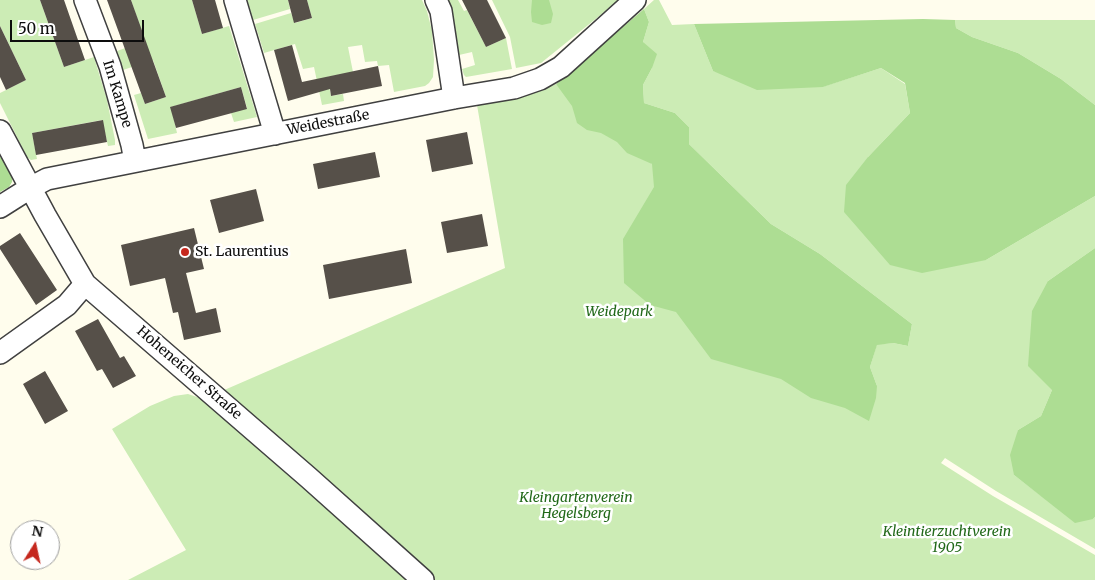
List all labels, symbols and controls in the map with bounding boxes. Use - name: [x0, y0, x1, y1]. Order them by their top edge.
- scale bar: [12, 10, 146, 42]
- text: 50 m: [18, 19, 55, 38]
- street label: Im Kampe: [99, 58, 135, 130]
- street label: Weidestraße: [285, 107, 371, 139]
- place label: St. Laurentius: [195, 244, 289, 260]
- marker: St. Laurentius: [179, 246, 191, 258]
- park label: Weidepark: [585, 304, 653, 320]
- street label: Hoheneicher Straße: [133, 323, 245, 423]
- park label: Kleingartenverein Hegelsberg: [519, 490, 633, 522]
- north arrow: [10, 520, 60, 570]
- text: N: [30, 521, 44, 541]
- park label: Kleintierzuchtverein 1905: [883, 524, 1011, 556]

